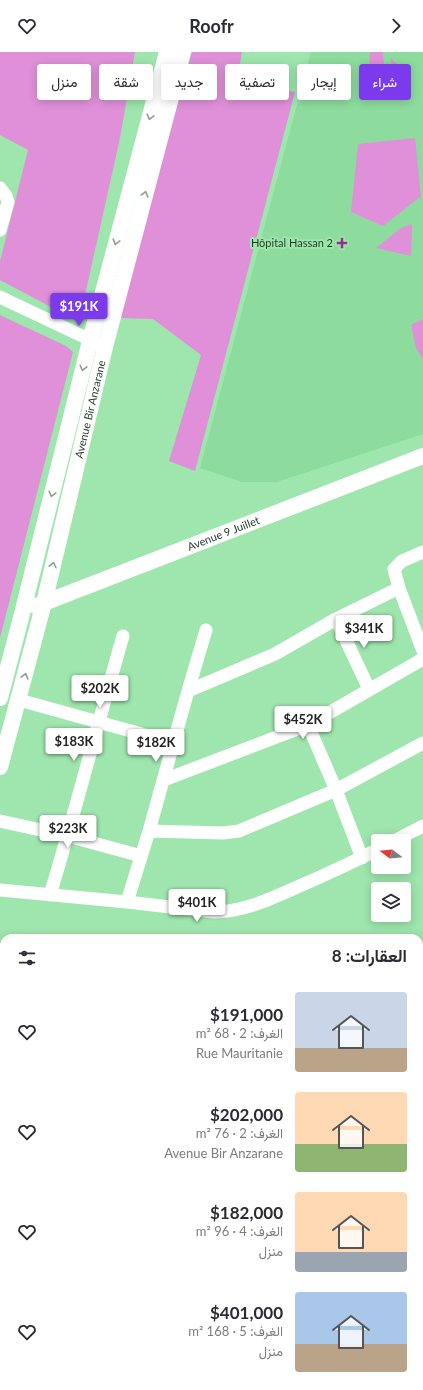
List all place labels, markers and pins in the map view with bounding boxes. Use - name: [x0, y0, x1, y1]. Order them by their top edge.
- place label: Hôpital Hassan 2: [251, 236, 333, 249]
- marker: Hôpital Hassan 2: [336, 237, 348, 249]
- pin: $191K: [51, 293, 107, 327]
- pin: $341K: [336, 615, 392, 649]
- pin: $202K: [72, 675, 128, 709]
- pin: $452K: [275, 706, 331, 740]
- pin: $183K: [46, 728, 102, 762]
- pin: $182K: [128, 729, 184, 763]
- pin: $223K: [40, 815, 96, 849]
- pin: $401K: [169, 889, 225, 923]

